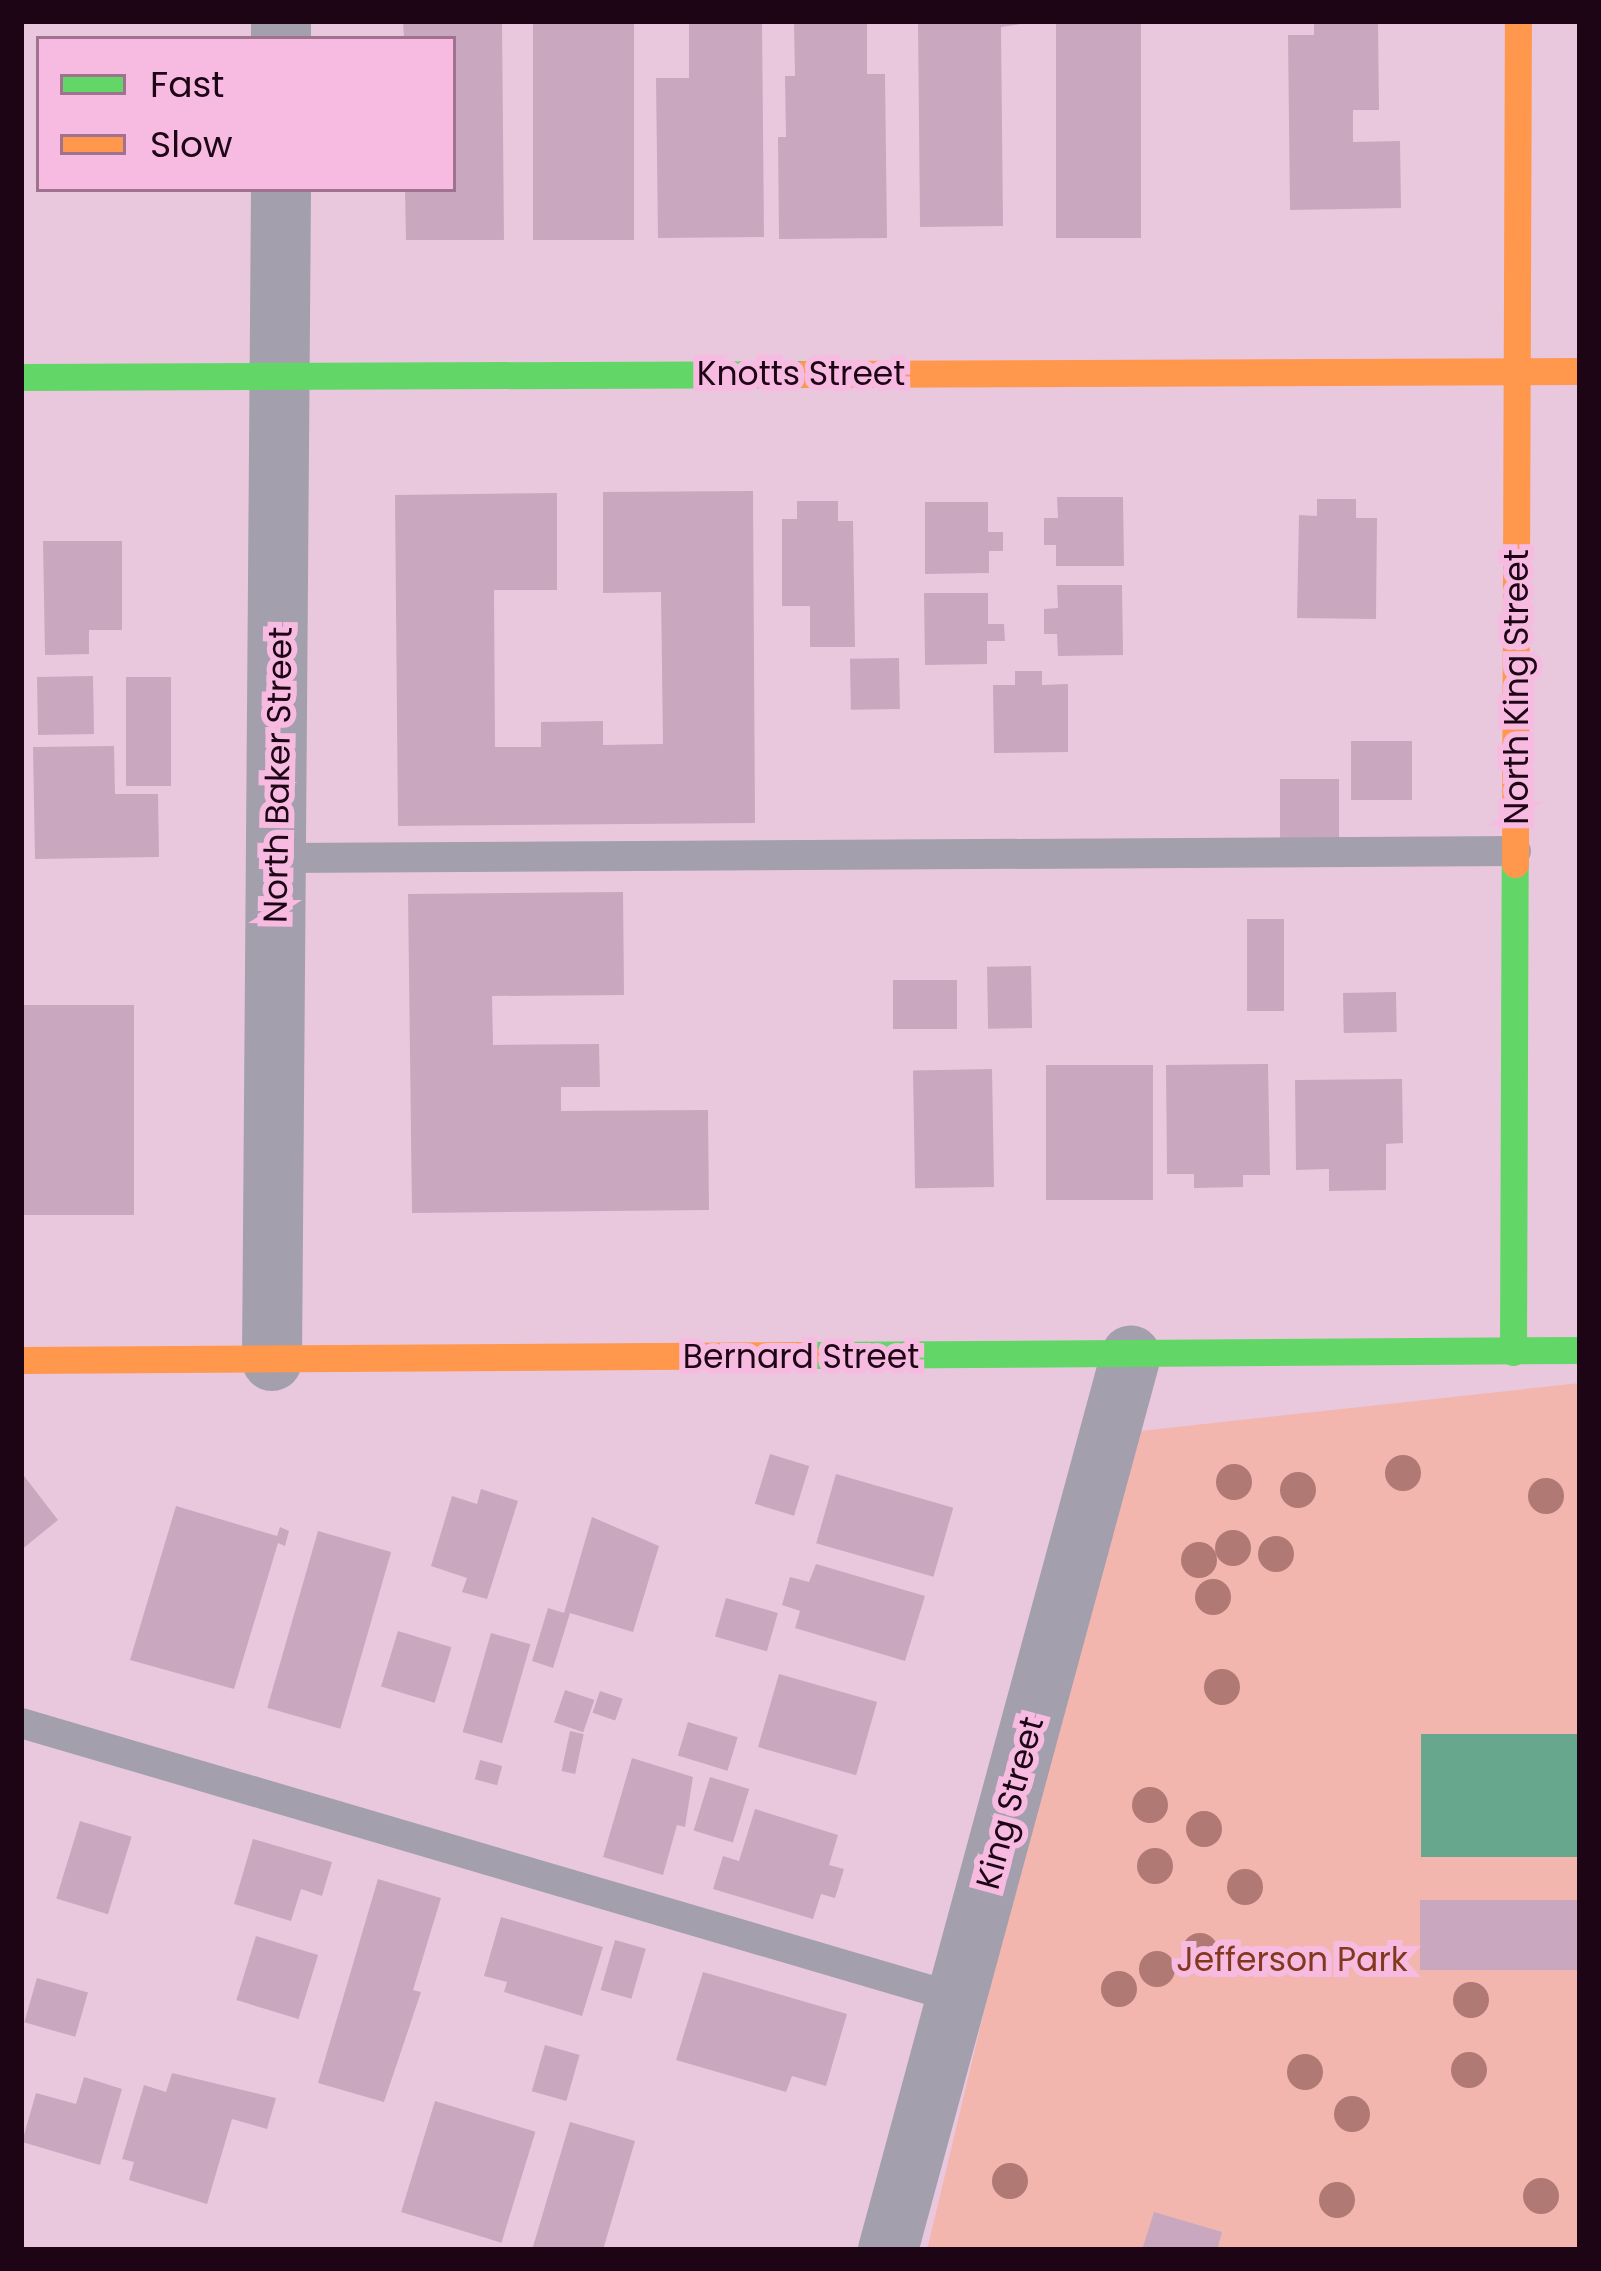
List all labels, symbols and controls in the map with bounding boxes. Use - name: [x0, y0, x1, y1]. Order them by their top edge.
- legend: [36, 36, 456, 192]
- text: Fast: [150, 59, 224, 110]
- text: Slow: [150, 119, 233, 170]
- street label: Knotts Street: [697, 354, 905, 394]
- street label: North King Street: [1497, 549, 1537, 825]
- street label: North Baker Street: [256, 627, 300, 923]
- street label: Bernard Street: [683, 1337, 919, 1377]
- street label: King Street: [968, 1713, 1052, 1893]
- park label: Jefferson Park: [1176, 1940, 1408, 1980]

